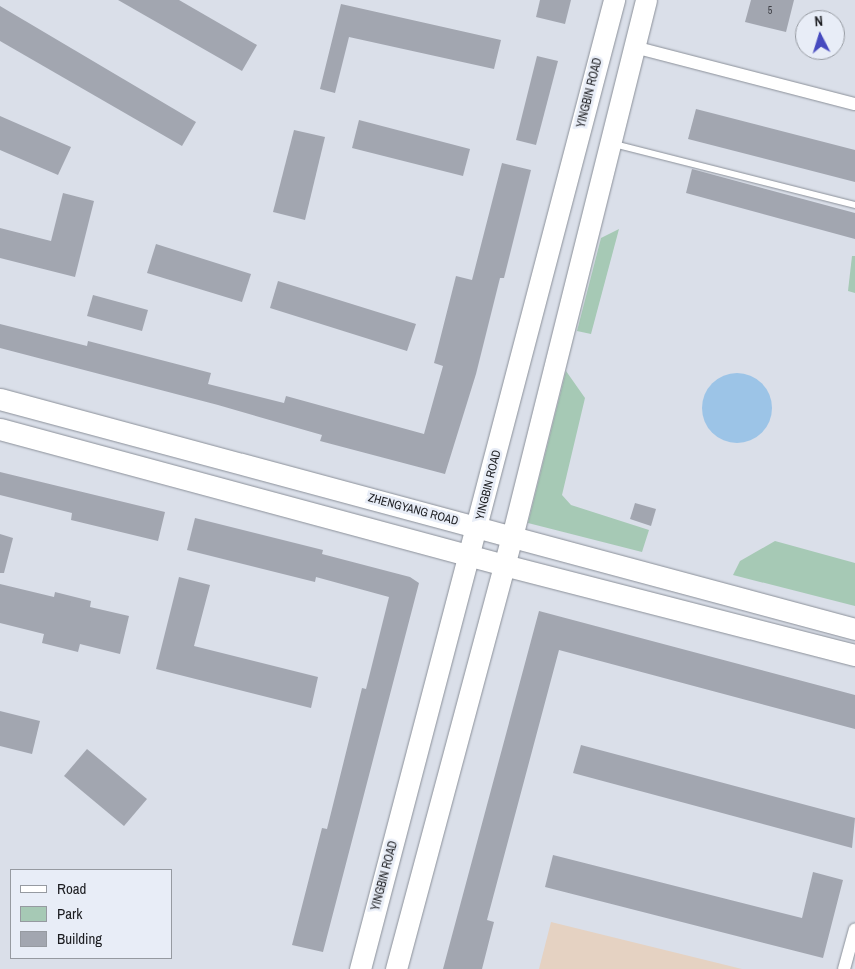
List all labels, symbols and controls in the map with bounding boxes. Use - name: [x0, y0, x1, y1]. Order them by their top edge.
- house number: 5: [768, 5, 772, 17]
- north arrow: [795, 10, 845, 60]
- text: N: [814, 12, 824, 30]
- street label: YINGBIN ROAD: [574, 57, 606, 129]
- street label: YINGBIN ROAD: [473, 449, 505, 521]
- street label: ZHENGYANG ROAD: [366, 491, 460, 529]
- street label: YINGBIN ROAD: [369, 840, 401, 912]
- legend: [10, 869, 172, 959]
- text: Road: [57, 878, 86, 899]
- text: Park: [57, 903, 82, 924]
- text: Building: [57, 928, 102, 949]

